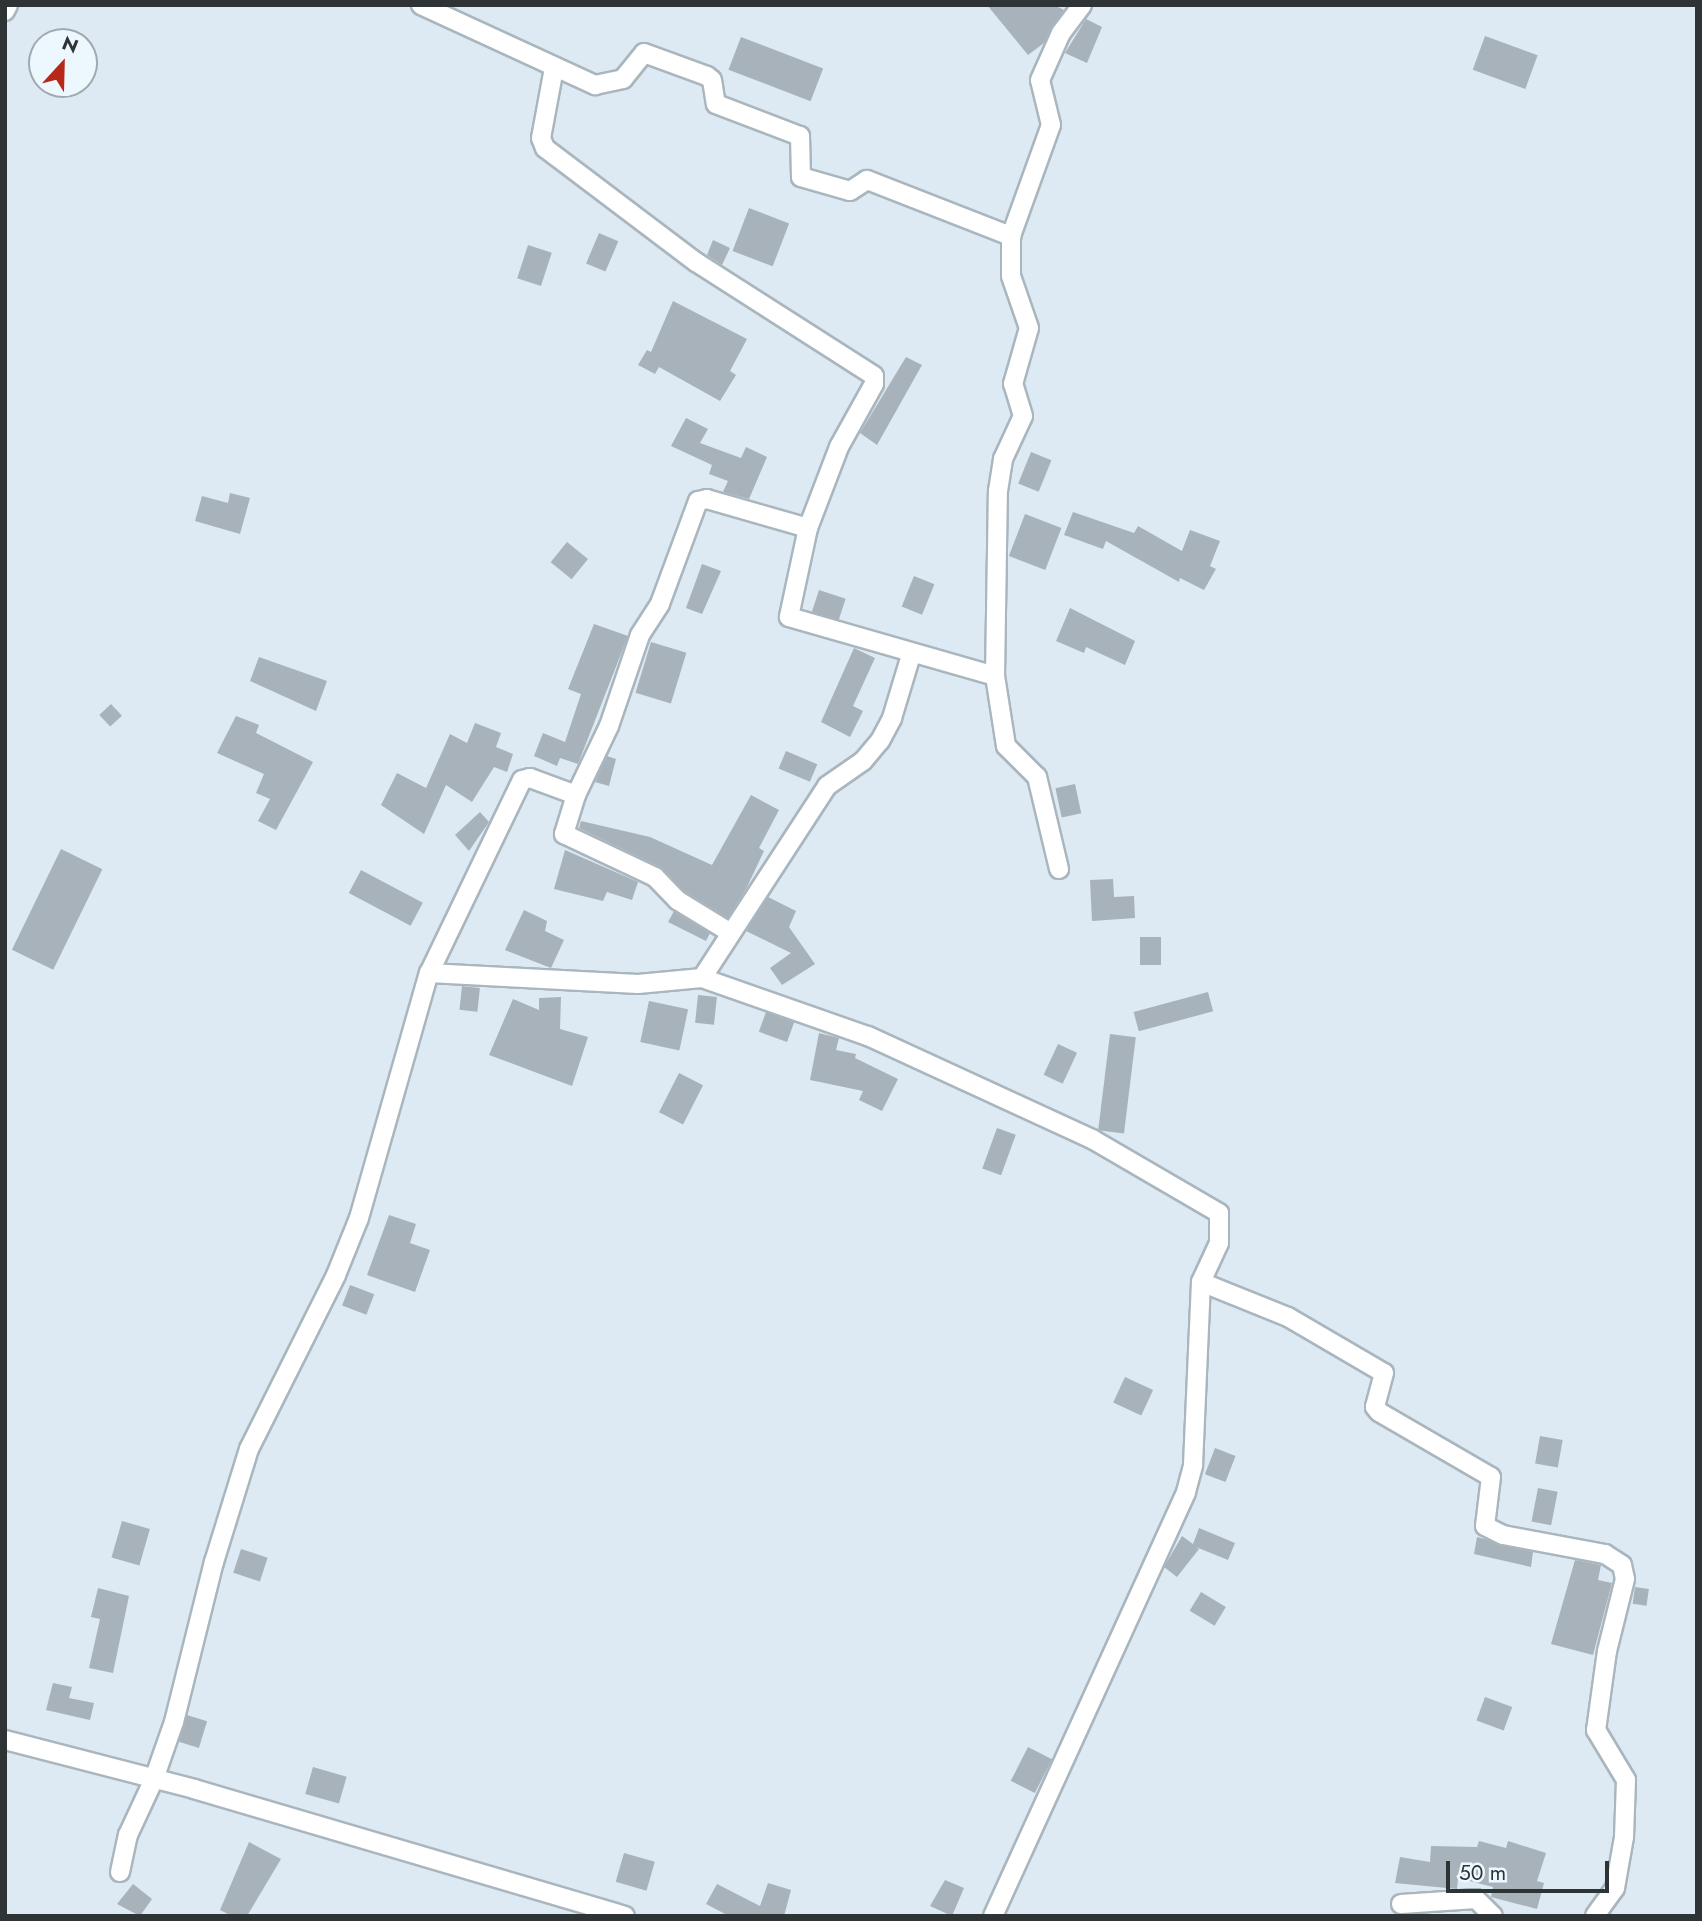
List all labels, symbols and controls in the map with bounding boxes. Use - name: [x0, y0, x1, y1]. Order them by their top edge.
- north arrow: [28, 28, 98, 98]
- text: N: [58, 30, 82, 60]
- scale bar: [1450, 1848, 1613, 1892]
- text: 50 m: [1459, 1858, 1506, 1888]

